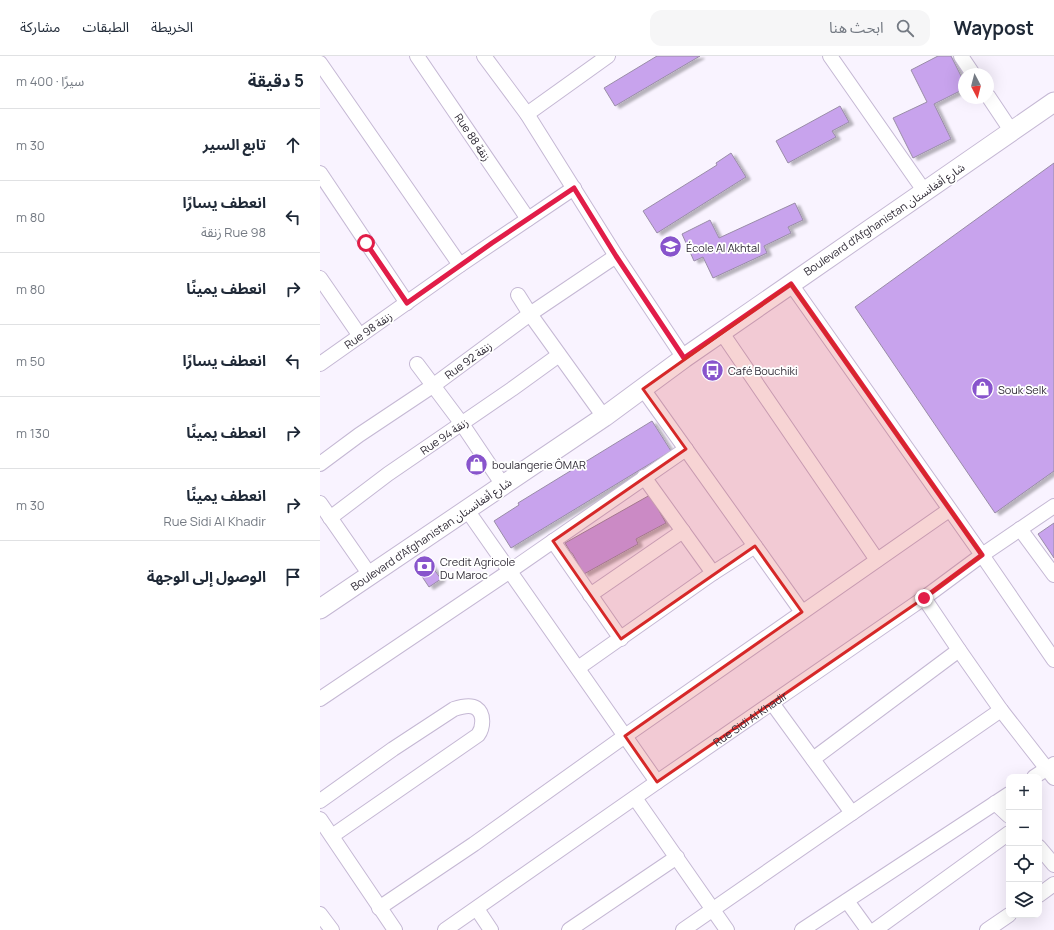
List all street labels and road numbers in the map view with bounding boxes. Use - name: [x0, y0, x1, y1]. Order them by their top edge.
- street label: Rue 88 زنقة: [452, 110, 494, 164]
- street label: Boulevard d'Afghanistan شارع أفغانستان: [801, 159, 968, 279]
- street label: Rue 98 زنقة: [341, 308, 395, 352]
- street label: Rue 92 زنقة: [441, 338, 495, 382]
- street label: Rue 94 زنقة: [417, 414, 471, 458]
- street label: Boulevard d'Afghanistan شارع أفغانستان: [348, 474, 515, 594]
- street label: Rue Sidi Al Khadir: [710, 687, 790, 749]

